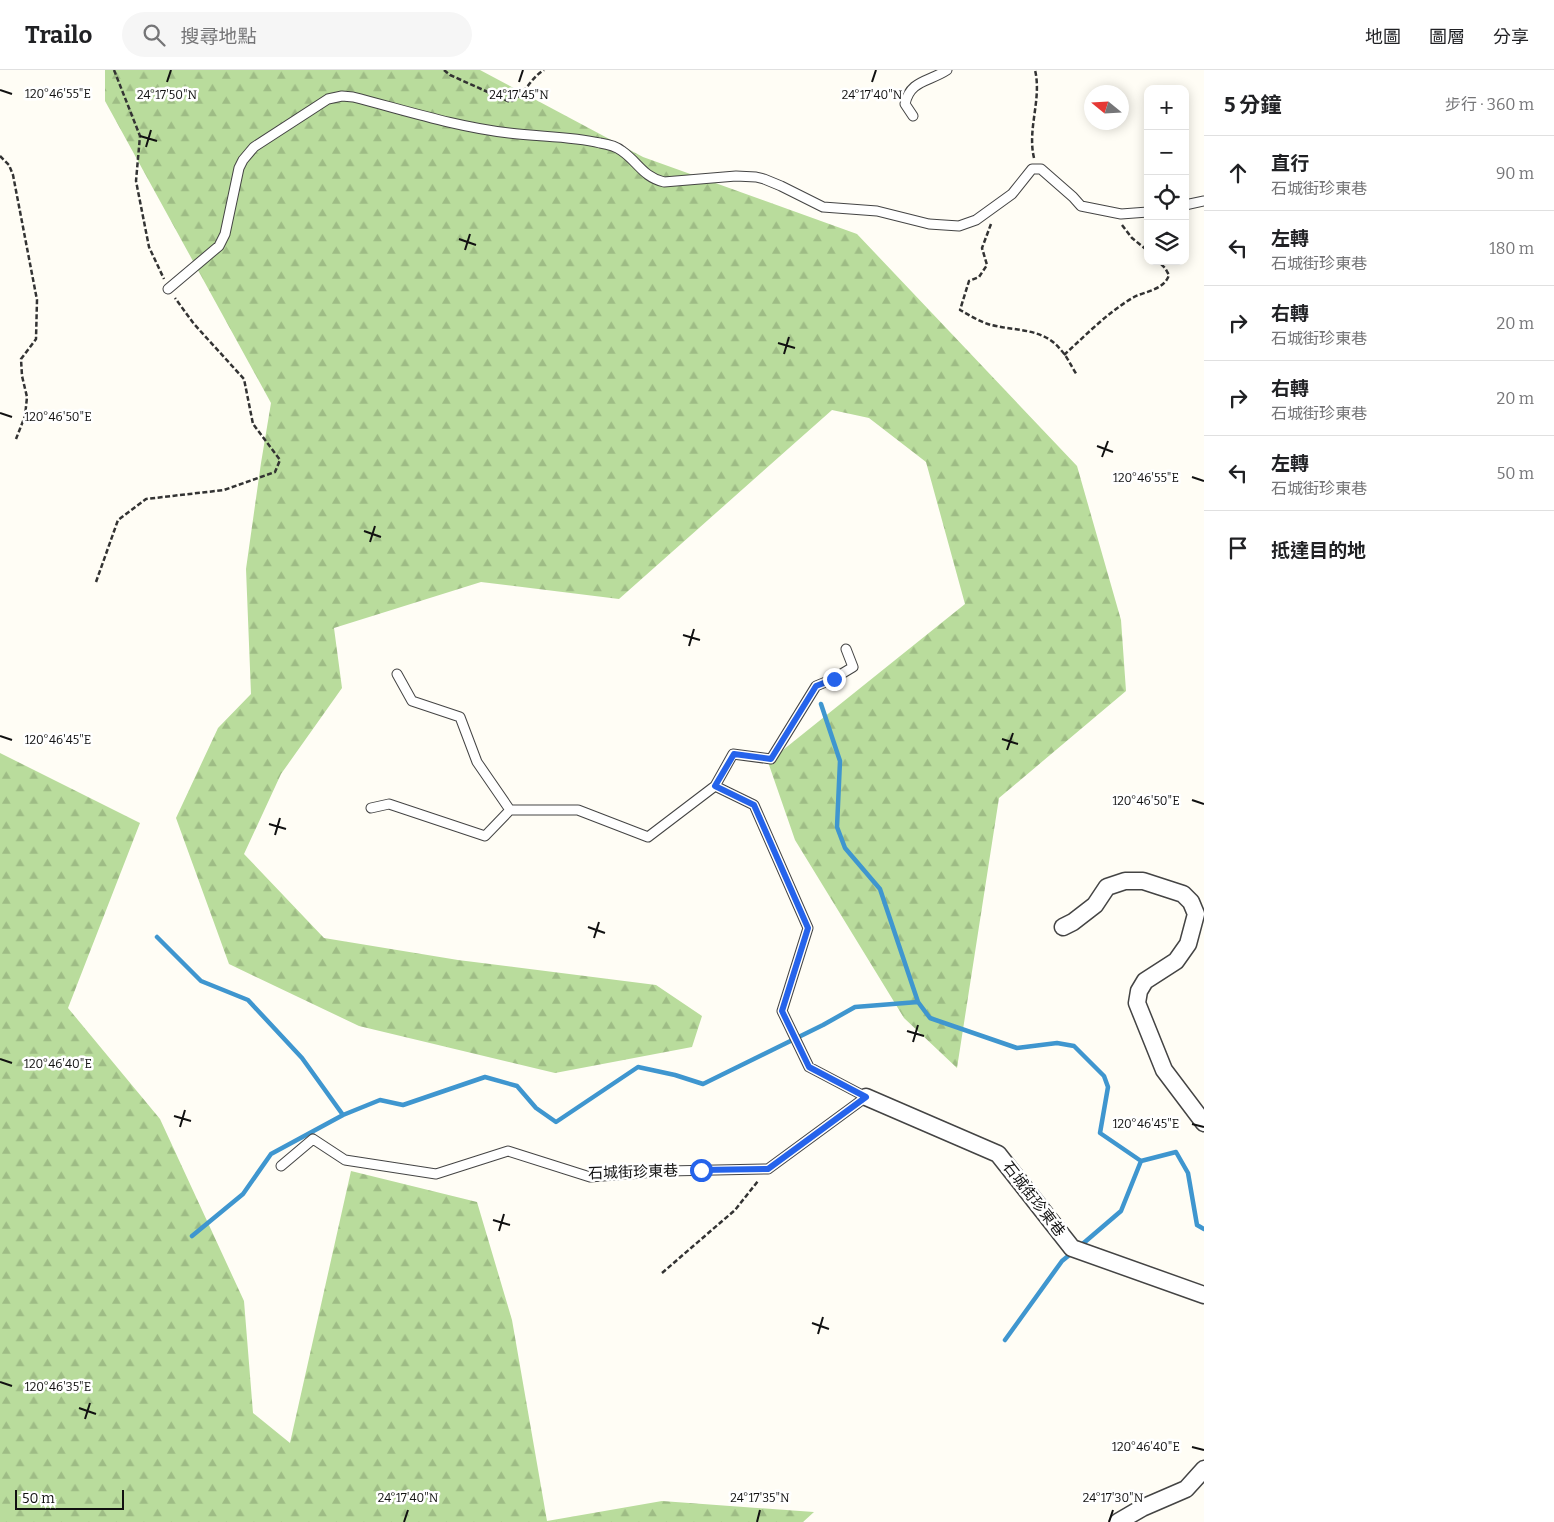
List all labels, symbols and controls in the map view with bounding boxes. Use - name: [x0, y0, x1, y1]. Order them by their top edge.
- search box: [122, 12, 472, 57]
- text: Trailo: [25, 21, 92, 49]
- icon: search: [140, 21, 168, 49]
- text: 搜尋地點: [180, 25, 256, 48]
- text: 地圖: [1365, 26, 1401, 48]
- text: 圖層: [1429, 26, 1465, 48]
- text: 分享: [1493, 26, 1529, 48]
- north arrow: [1084, 85, 1129, 130]
- map controls: [1144, 85, 1189, 265]
- button: +: [1144, 85, 1189, 130]
- text: 120°46'55"E: [25, 87, 91, 101]
- text: 24°17'50"N: [137, 88, 198, 102]
- text: 24°17'45"N: [489, 88, 549, 102]
- text: 24°17'40"N: [842, 88, 903, 102]
- text: 5 分鐘: [1224, 92, 1281, 118]
- text: 步行 · 360 m: [1445, 95, 1534, 114]
- button: −: [1144, 130, 1189, 175]
- text: 直行: [1271, 152, 1309, 175]
- icon: ahead: [1224, 159, 1252, 187]
- text: 90 m: [1496, 164, 1534, 183]
- button: locate: [1144, 175, 1189, 220]
- text: 石城街珍東巷: [1271, 179, 1367, 198]
- button: layers: [1144, 220, 1189, 265]
- text: 左轉: [1271, 227, 1309, 250]
- icon: left: [1224, 234, 1252, 262]
- text: 180 m: [1489, 239, 1534, 258]
- text: 石城街珍東巷: [1271, 254, 1367, 273]
- text: 右轉: [1271, 302, 1309, 325]
- icon: right: [1224, 309, 1252, 337]
- text: 20 m: [1497, 314, 1534, 333]
- text: 石城街珍東巷: [1271, 329, 1367, 348]
- text: 右轉: [1271, 377, 1309, 400]
- icon: right: [1224, 384, 1252, 412]
- text: 20 m: [1497, 389, 1534, 408]
- text: 石城街珍東巷: [1271, 404, 1367, 423]
- text: 120°46'50"E: [24, 410, 92, 424]
- text: 左轉: [1271, 452, 1309, 475]
- icon: left: [1224, 459, 1252, 487]
- text: 50 m: [1497, 464, 1534, 483]
- text: 120°46'55"E: [1113, 471, 1179, 485]
- text: 石城街珍東巷: [1271, 479, 1367, 498]
- icon: arrive: [1224, 534, 1252, 562]
- text: 抵達目的地: [1271, 539, 1366, 562]
- route end: [823, 668, 846, 691]
- text: 120°46'45"E: [25, 733, 91, 747]
- text: 120°46'50"E: [1112, 794, 1180, 808]
- text: 120°46'40"E: [24, 1057, 92, 1071]
- text: 120°46'45"E: [1113, 1117, 1179, 1131]
- street label: 石城街珍東巷: [999, 1158, 1069, 1240]
- route start: [690, 1159, 713, 1182]
- street label: 石城街珍東巷: [588, 1161, 678, 1183]
- text: 120°46'35"E: [25, 1380, 91, 1394]
- text: 120°46'40"E: [1112, 1440, 1180, 1454]
- scale bar: [15, 1487, 124, 1510]
- text: 50 m: [22, 1490, 55, 1507]
- text: 24°17'40"N: [378, 1491, 439, 1505]
- text: 24°17'35"N: [730, 1491, 790, 1505]
- text: 24°17'30"N: [1083, 1491, 1144, 1505]

